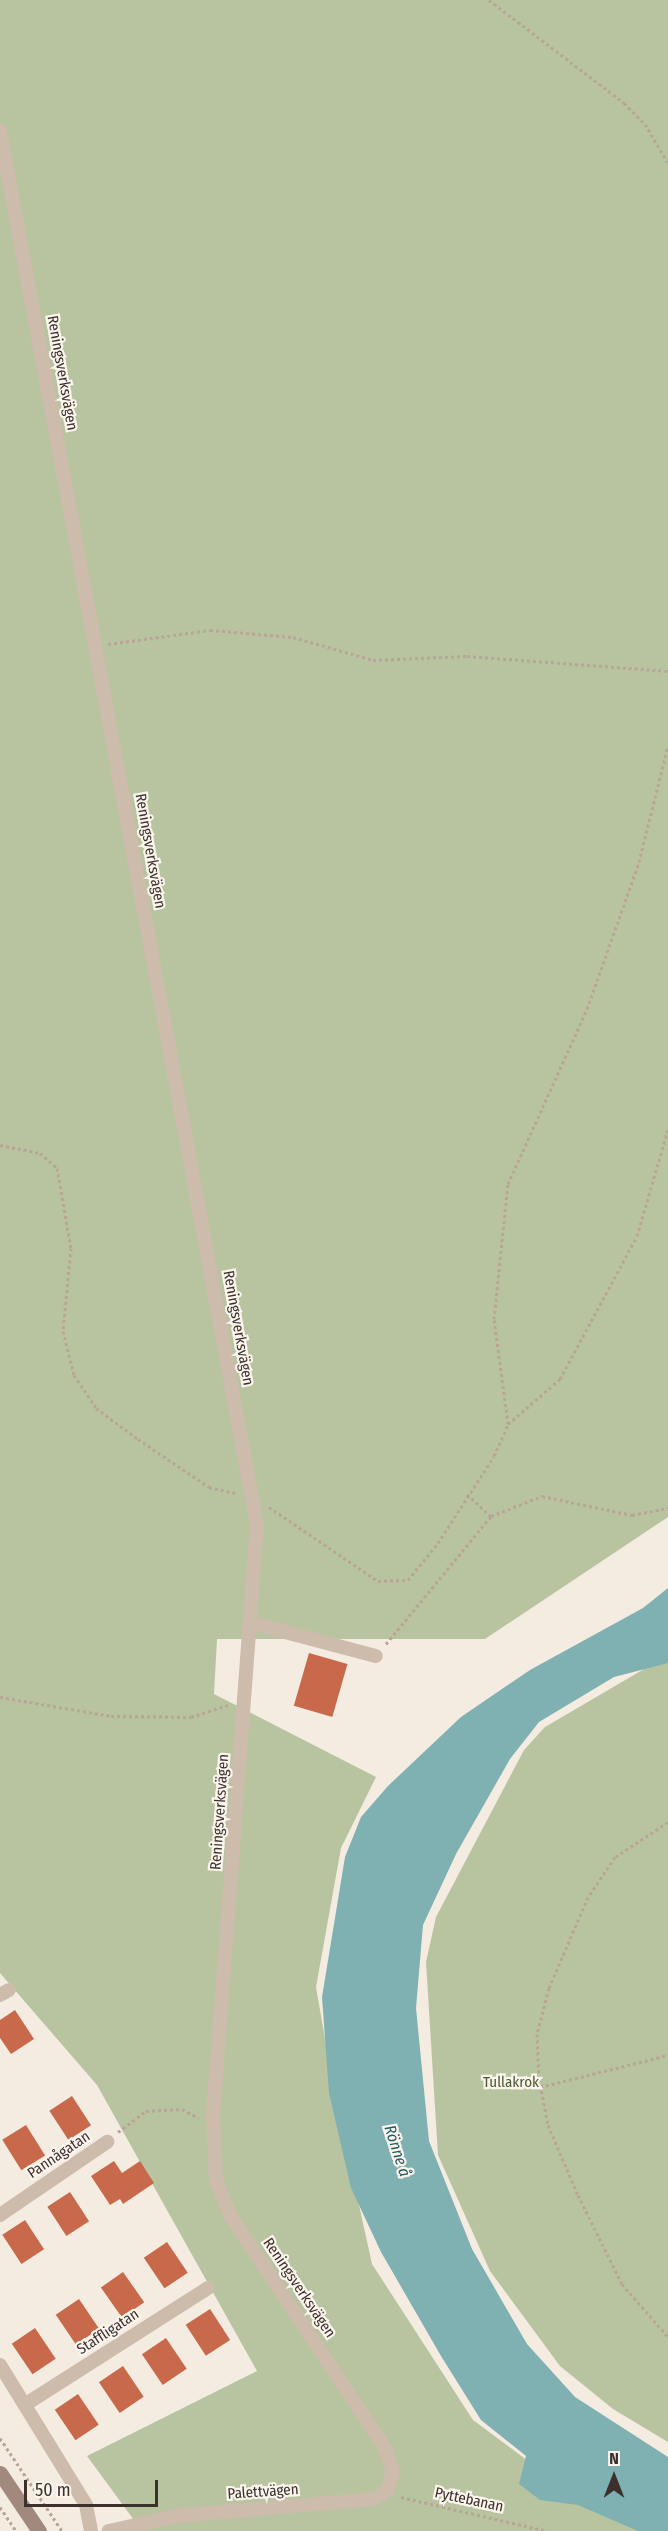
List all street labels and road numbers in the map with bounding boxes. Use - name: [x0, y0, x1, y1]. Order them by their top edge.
- street label: Reningsverksvägen: [43, 314, 81, 432]
- street label: Reningsverksvägen: [131, 792, 169, 910]
- street label: Reningsverksvägen: [219, 1269, 257, 1387]
- street label: Reningsverksvägen: [207, 1753, 233, 1871]
- street label: Pannågatan: [24, 2128, 94, 2182]
- street label: Reningsverksvägen: [259, 2235, 339, 2341]
- street label: Staffligatan: [74, 2305, 142, 2359]
- street label: Palettvägen: [227, 2481, 299, 2503]
- street label: Pyttebanan: [433, 2484, 505, 2516]

